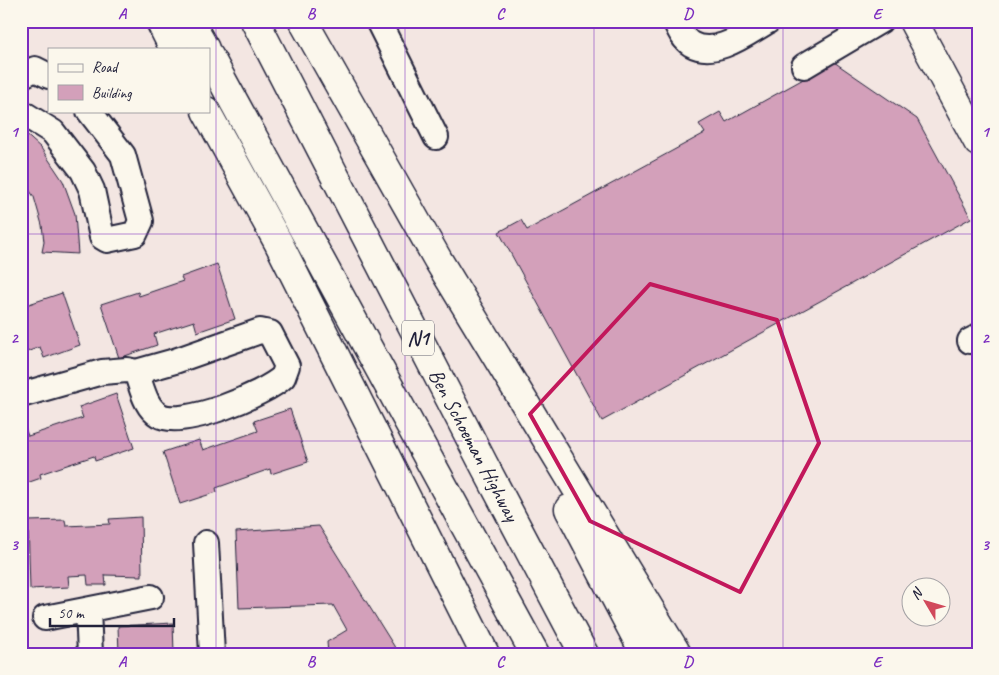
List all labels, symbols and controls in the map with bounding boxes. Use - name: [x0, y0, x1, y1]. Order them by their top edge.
- text: A: [118, 4, 128, 24]
- text: B: [307, 4, 317, 24]
- text: C: [496, 4, 506, 24]
- text: D: [683, 4, 694, 24]
- text: E: [873, 4, 884, 24]
- legend: [48, 48, 210, 112]
- text: Road: [92, 58, 119, 77]
- text: Building: [92, 84, 132, 103]
- text: 1: [10, 122, 19, 142]
- text: 1: [981, 122, 990, 142]
- road number: N1: [402, 320, 434, 356]
- text: 2: [10, 328, 19, 348]
- text: 2: [981, 328, 990, 348]
- street label: Ben Schoeman Highway: [423, 364, 526, 527]
- text: 3: [10, 535, 19, 555]
- text: 3: [981, 535, 990, 555]
- north arrow: [902, 578, 952, 628]
- text: N: [907, 584, 927, 603]
- scale bar: [50, 595, 174, 627]
- text: 50 m: [58, 604, 85, 623]
- text: A: [118, 652, 128, 672]
- text: B: [307, 652, 317, 672]
- text: C: [496, 652, 506, 672]
- text: D: [683, 652, 694, 672]
- text: E: [873, 652, 884, 672]

